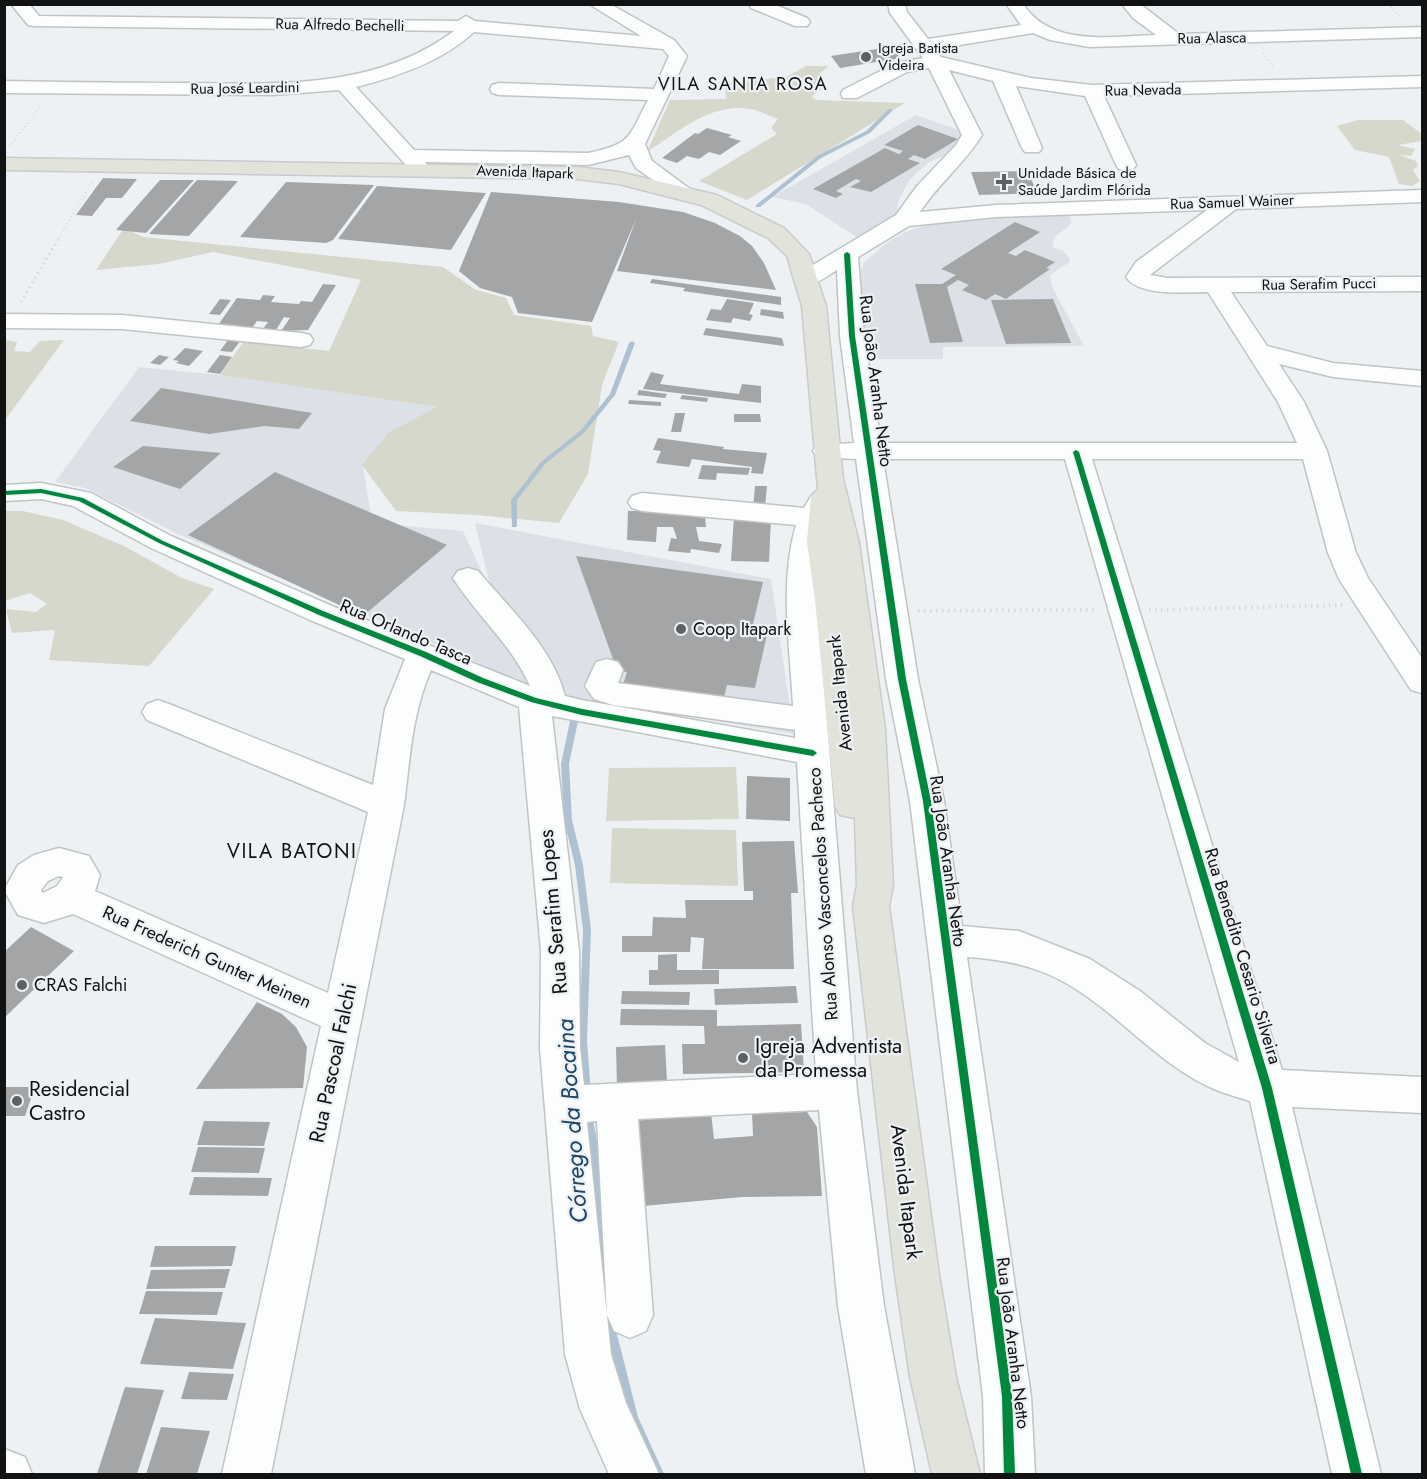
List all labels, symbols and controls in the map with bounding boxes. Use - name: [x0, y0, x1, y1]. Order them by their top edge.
- street label: Rua Alfredo Bechelli: [275, 13, 405, 37]
- street label: Rua Alasca: [1177, 26, 1247, 50]
- place label: Igreja Batista Videira: [878, 37, 958, 76]
- marker: Igreja Batista Videira: [859, 50, 873, 64]
- district label: VILA SANTA ROSA: [658, 71, 828, 97]
- street label: Rua José Leardini: [190, 76, 300, 100]
- street label: Rua Nevada: [1104, 78, 1182, 102]
- street label: Avenida Itapark: [476, 159, 574, 185]
- place label: Unidade Básica de Saúde Jardim Flórida: [1018, 162, 1151, 201]
- marker: Unidade Básica de Saúde Jardim Flórida: [995, 173, 1013, 191]
- street label: Rua Samuel Wainer: [1170, 189, 1295, 215]
- street label: Rua Serafim Pucci: [1261, 272, 1377, 296]
- street label: Rua João Aranha Netto: [853, 294, 899, 469]
- street label: Rua Orlando Tasca: [336, 592, 476, 672]
- place label: Coop Itapark: [693, 616, 791, 642]
- marker: Coop Itapark: [674, 622, 688, 636]
- street label: Avenida Itapark: [821, 634, 859, 752]
- street label: Rua Alonso Vasconcelos Pacheco: [801, 766, 845, 1021]
- street label: Rua João Aranha Netto: [923, 774, 973, 949]
- street label: Rua Serafim Lopes: [531, 828, 575, 996]
- district label: VILA BATONI: [227, 837, 357, 866]
- street label: Rua Benedito Cesario Silveira: [1198, 845, 1288, 1067]
- street label: Rua Frederich Gunter Meinen: [99, 899, 315, 1015]
- place label: CRAS Falchi: [34, 972, 128, 998]
- marker: CRAS Falchi: [15, 978, 29, 992]
- street label: Rua Pascoal Falchi: [301, 980, 365, 1146]
- water label: Córrego da Bocaina: [547, 1018, 596, 1224]
- place label: Igreja Adventista da Promessa: [755, 1031, 902, 1085]
- marker: Igreja Adventista da Promessa: [736, 1051, 750, 1065]
- place label: Residencial Castro: [29, 1074, 130, 1128]
- marker: Residencial Castro: [10, 1094, 24, 1108]
- street label: Avenida Itapark: [883, 1123, 929, 1262]
- street label: Rua João Aranha Netto: [990, 1256, 1036, 1431]

